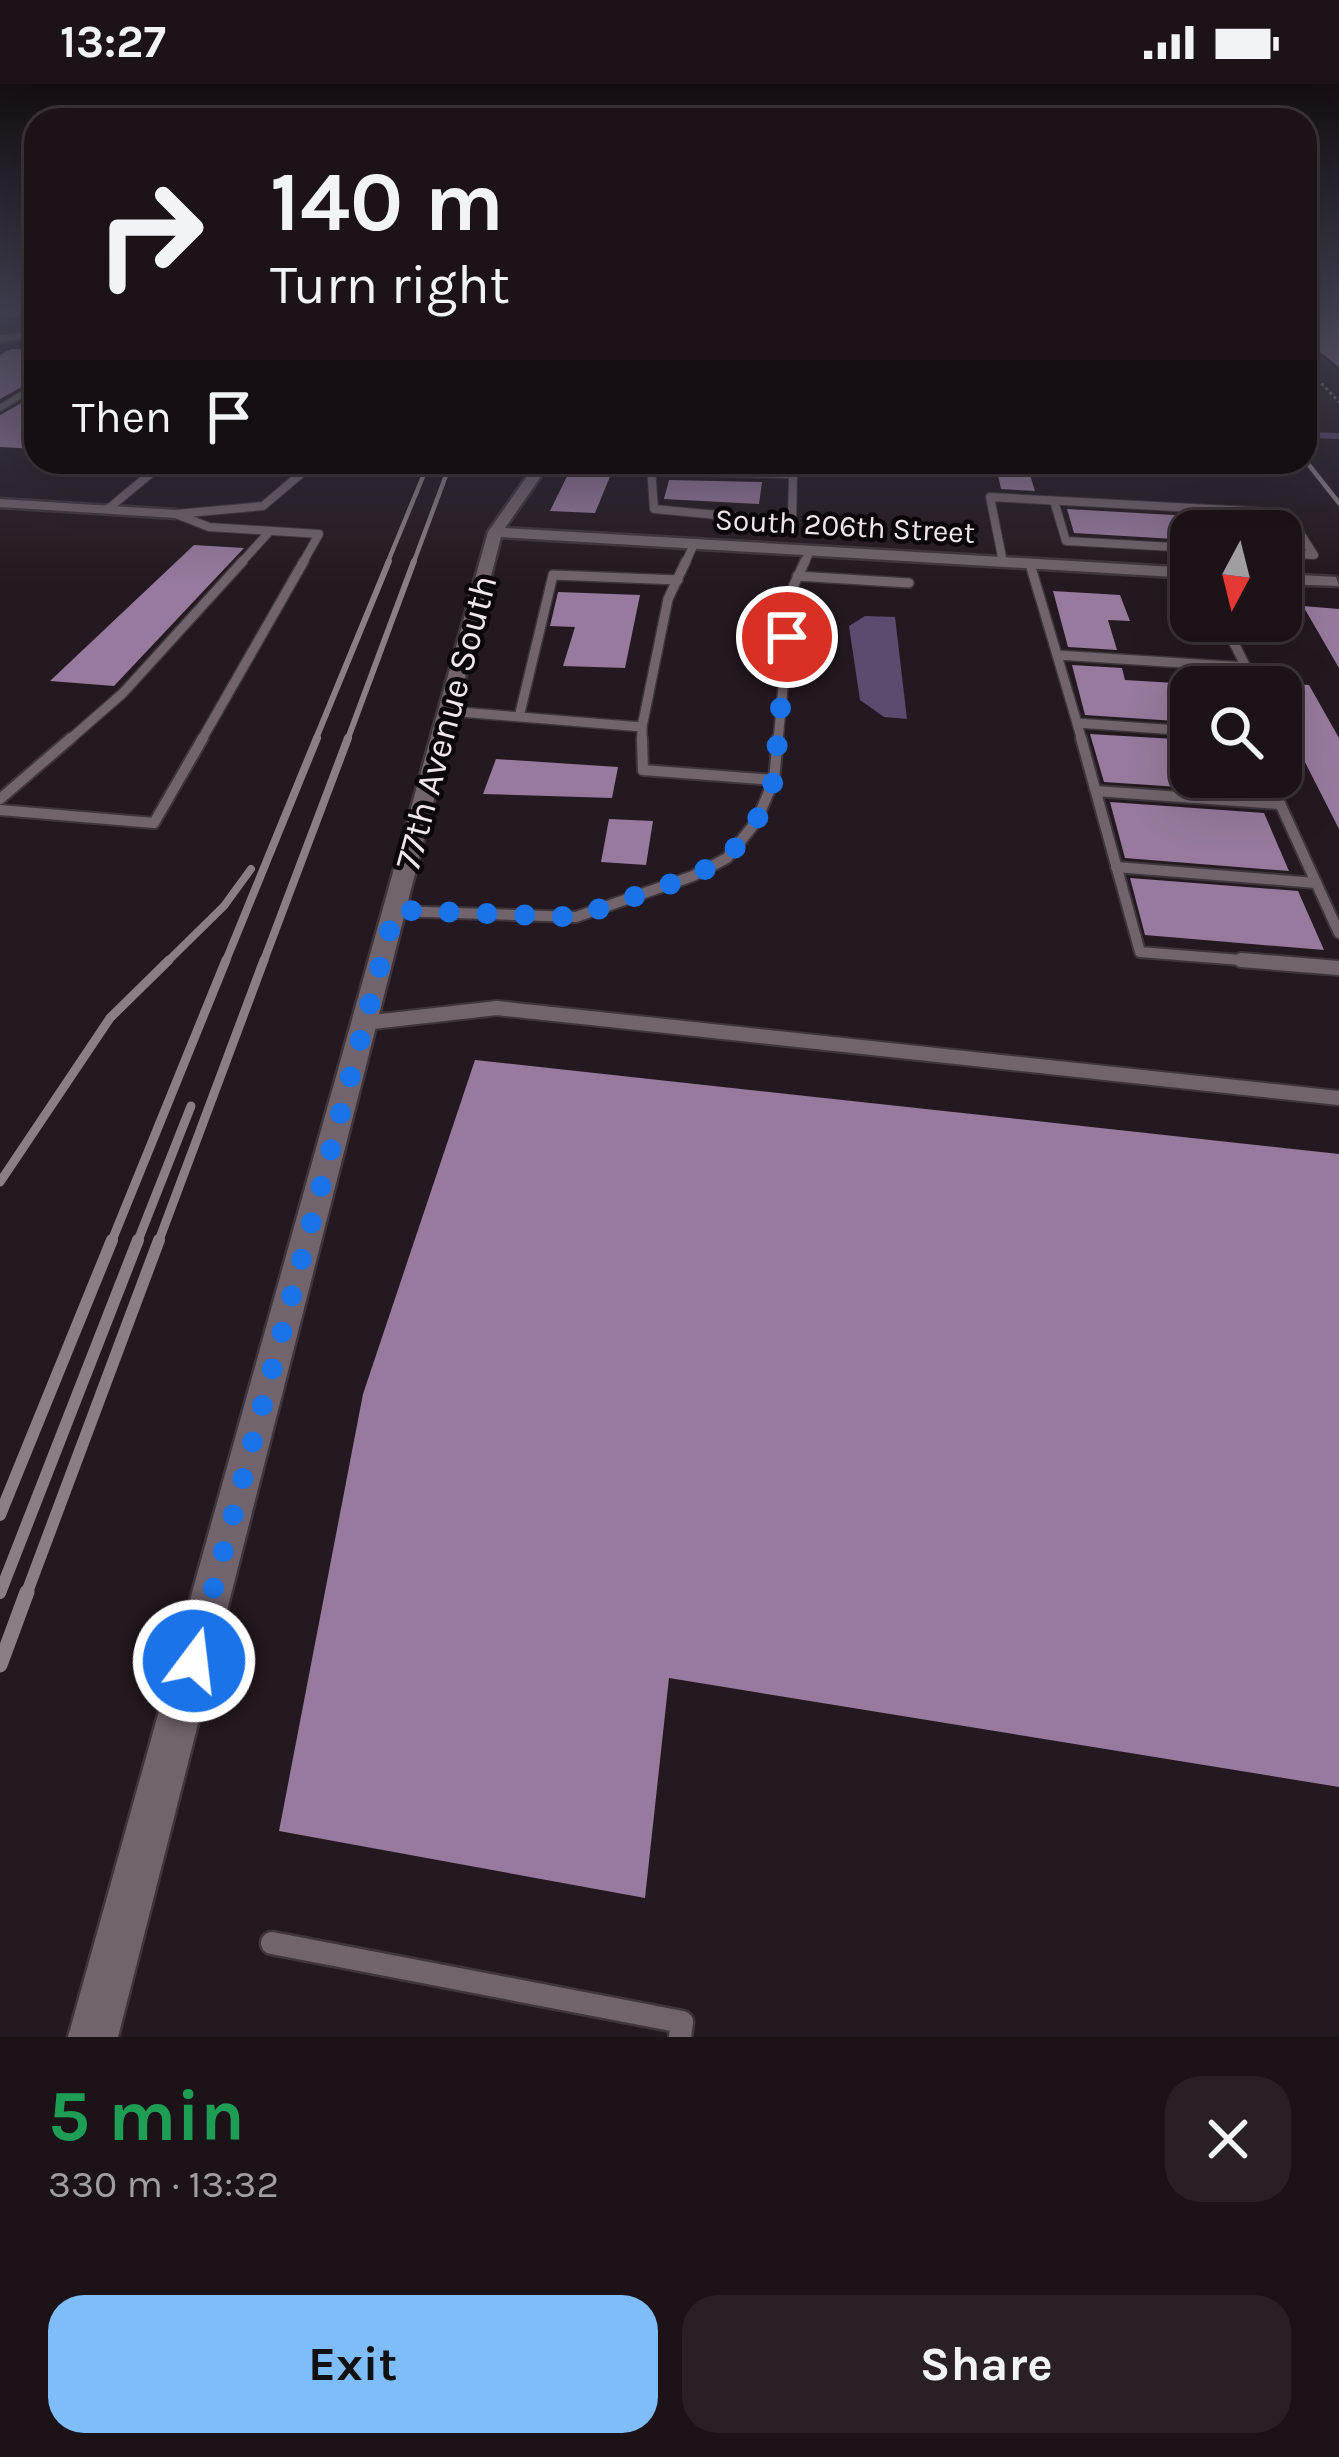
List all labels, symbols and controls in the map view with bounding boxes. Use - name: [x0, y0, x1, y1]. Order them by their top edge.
- text: 13:27: [60, 16, 166, 68]
- text: 140 m: [270, 153, 504, 251]
- icon: right: [72, 156, 228, 312]
- text: Turn right: [270, 253, 510, 317]
- icon: arrive: [196, 384, 262, 450]
- text: Then: [72, 391, 172, 443]
- street label: South 206th Street: [714, 501, 976, 551]
- north arrow: [1170, 510, 1302, 642]
- map controls: [1170, 510, 1302, 798]
- street label: 77th Avenue South: [386, 570, 505, 874]
- pin: [736, 586, 838, 688]
- icon: arrive: [754, 604, 820, 670]
- button: search: [1170, 666, 1302, 798]
- position arrow: [131, 1598, 257, 1724]
- text: 5 min: [48, 2074, 245, 2158]
- button: close: [1165, 2076, 1291, 2202]
- text: 330 m · 13:32: [48, 2161, 279, 2207]
- button: Exit: [48, 2295, 658, 2433]
- button: Share: [682, 2295, 1291, 2433]

